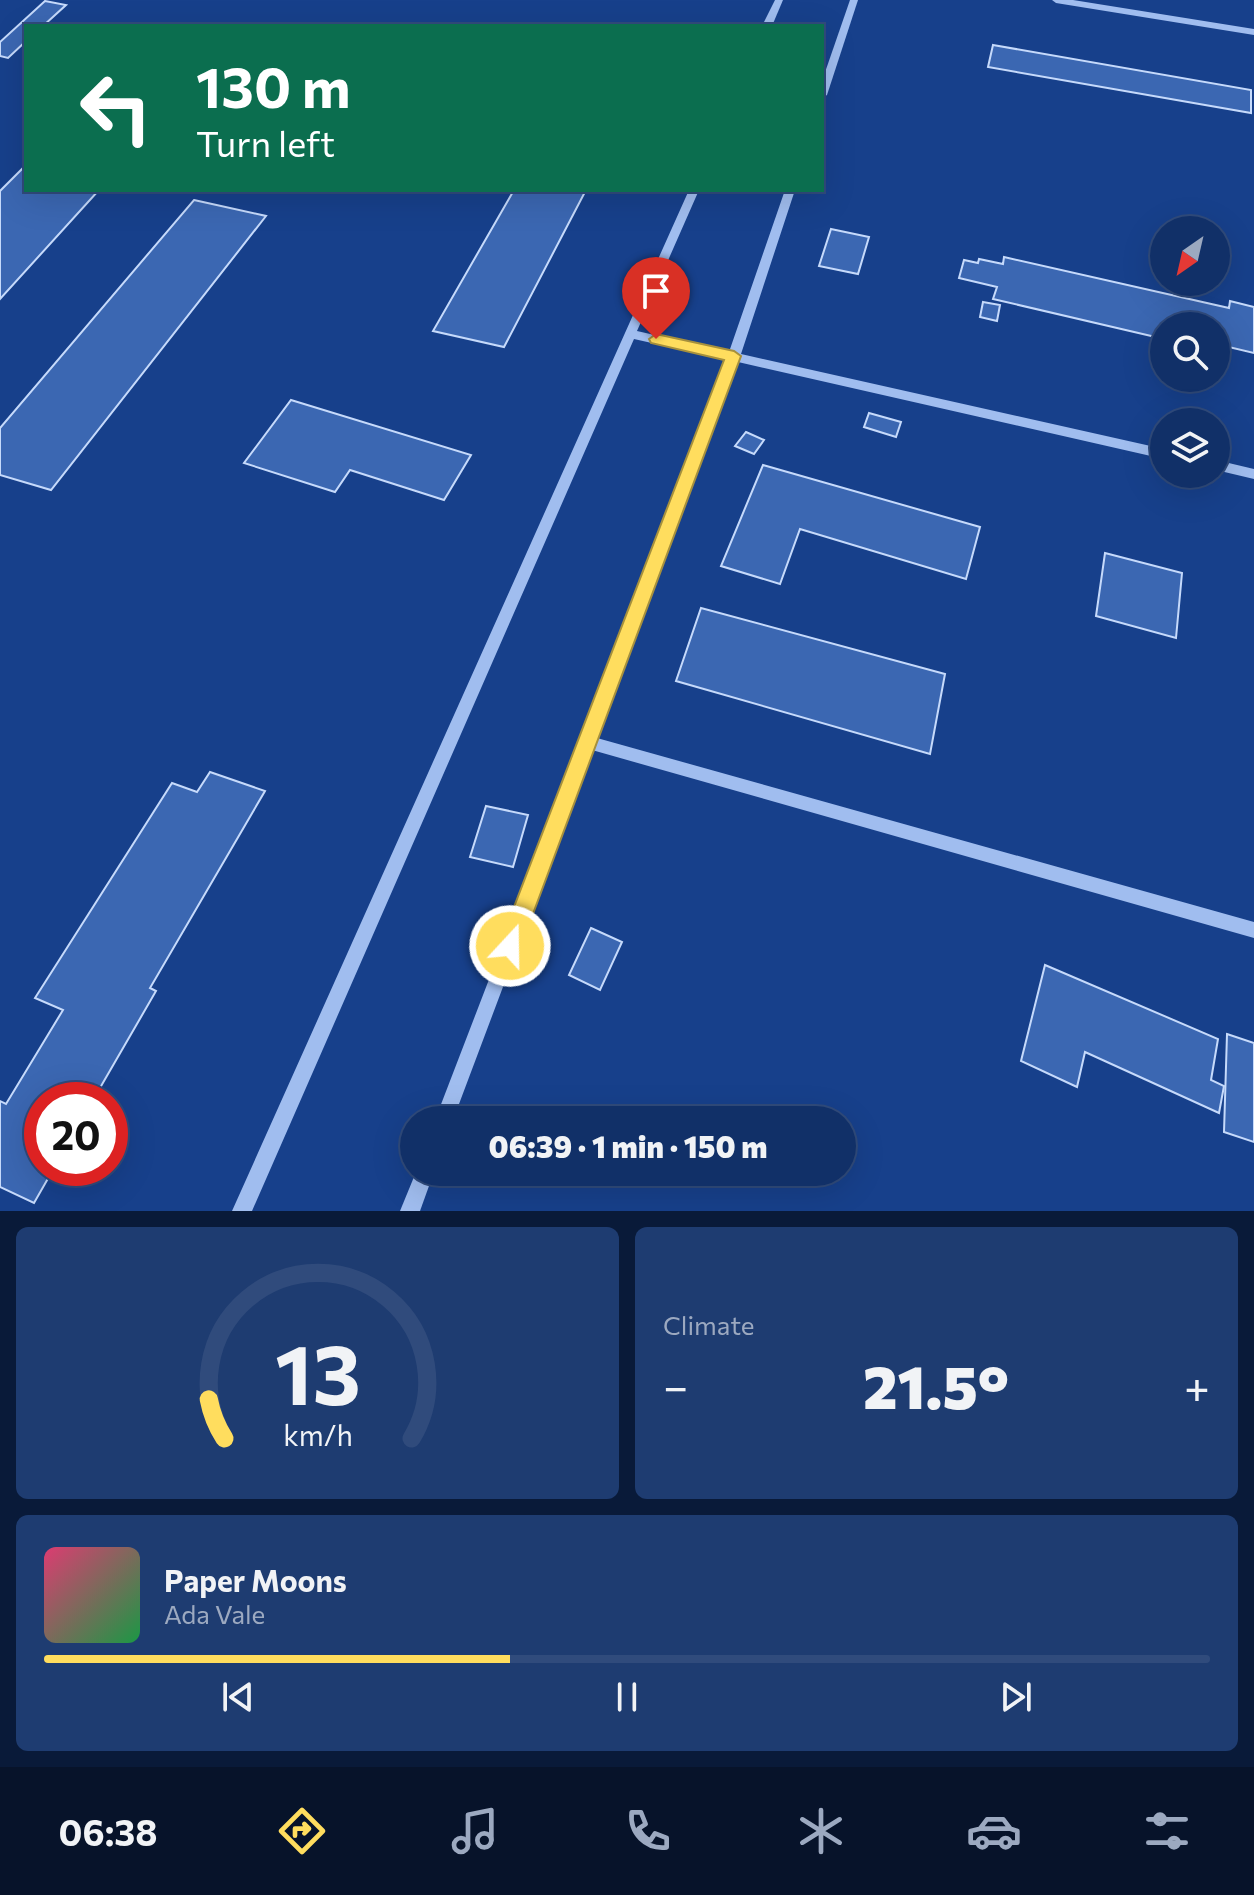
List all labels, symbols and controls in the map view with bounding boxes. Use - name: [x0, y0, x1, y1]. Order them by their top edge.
- text: 130 m: [196, 51, 351, 120]
- icon: left: [64, 56, 168, 160]
- text: Turn left: [196, 120, 335, 164]
- north arrow: [1150, 216, 1230, 296]
- map controls: [1150, 216, 1230, 488]
- pin: [622, 257, 690, 339]
- icon: arrive: [634, 269, 678, 313]
- button: search: [1150, 312, 1230, 392]
- button: layers: [1150, 408, 1230, 488]
- position arrow: [468, 904, 552, 988]
- speed limit sign: 20: [24, 1082, 128, 1186]
- text: 06:39 · 1 min · 150 m: [489, 1127, 767, 1164]
- text: Climate: [663, 1309, 755, 1340]
- text: 13: [274, 1320, 361, 1422]
- text: 21.5°: [863, 1348, 1009, 1421]
- text: −: [663, 1358, 688, 1412]
- text: +: [1184, 1358, 1210, 1412]
- text: km/h: [283, 1417, 352, 1452]
- text: Paper Moons: [164, 1561, 347, 1598]
- text: Ada Vale: [164, 1598, 265, 1629]
- icon: previous: [216, 1675, 260, 1719]
- icon: pause: [605, 1675, 649, 1719]
- icon: next: [994, 1675, 1038, 1719]
- icon: directions: [274, 1803, 330, 1859]
- icon: music: [447, 1803, 503, 1859]
- icon: phone: [620, 1803, 676, 1859]
- icon: climate: [793, 1803, 849, 1859]
- icon: car: [966, 1803, 1022, 1859]
- icon: filters: [1139, 1803, 1195, 1859]
- text: 06:38: [59, 1809, 157, 1853]

